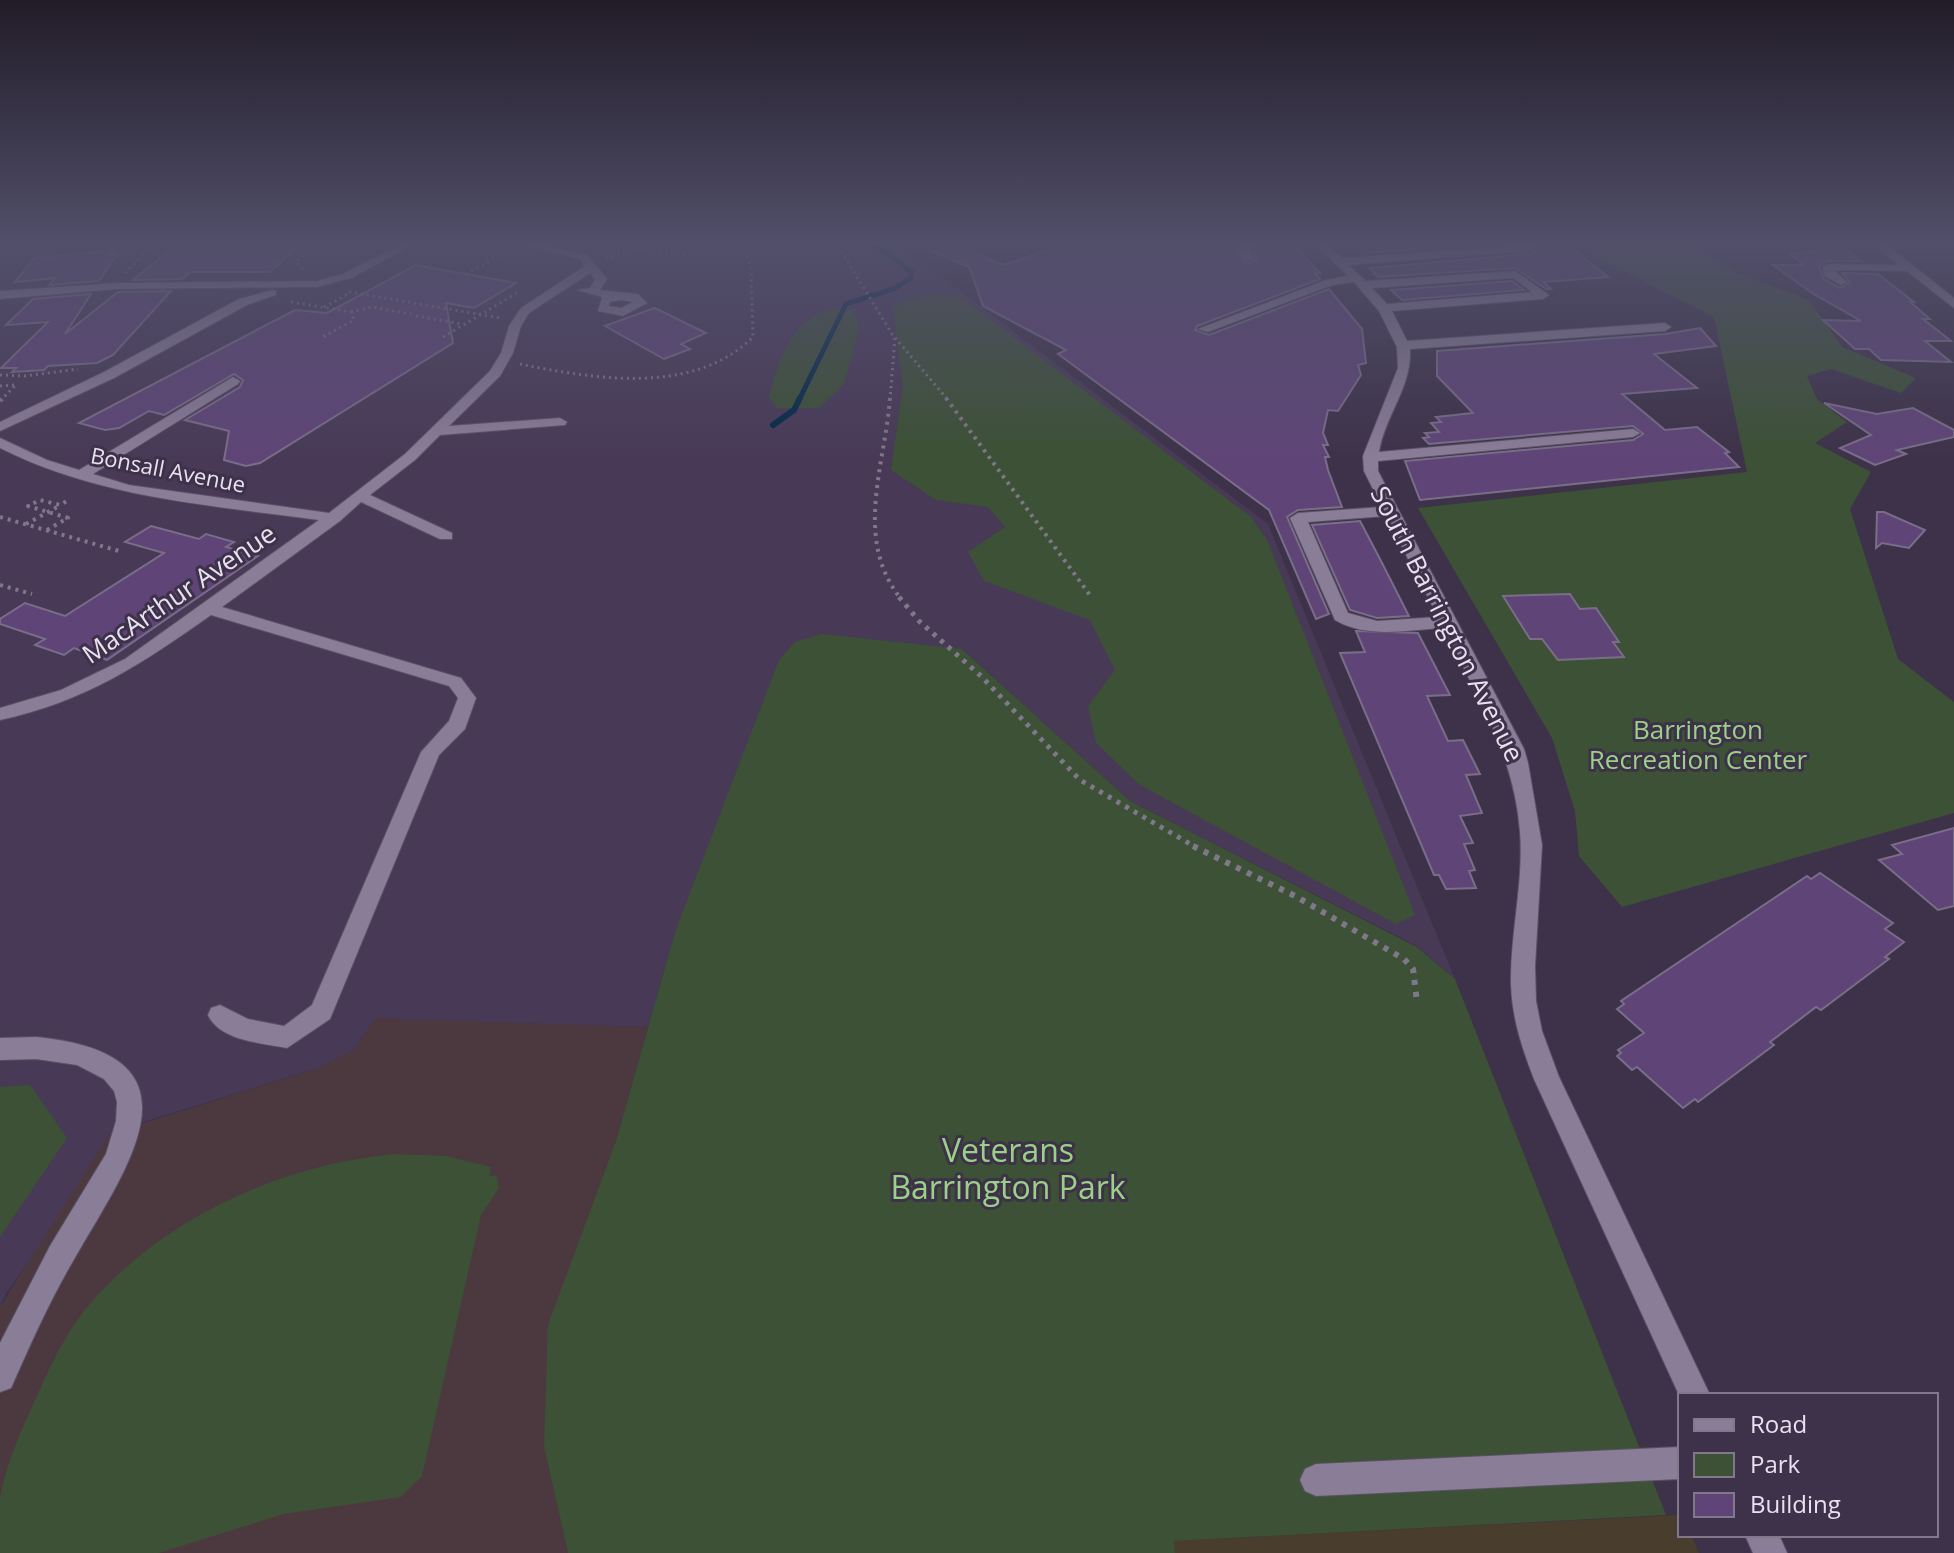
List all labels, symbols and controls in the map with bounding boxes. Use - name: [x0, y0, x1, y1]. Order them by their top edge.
- street label: Bonsall Avenue: [88, 439, 248, 499]
- street label: South Barrington Avenue: [1363, 479, 1533, 768]
- street label: MacArthur Avenue: [75, 515, 282, 671]
- park label: Barrington Recreation Center: [1589, 711, 1808, 777]
- park label: Veterans Barrington Park: [890, 1128, 1126, 1208]
- legend: [1678, 1393, 1938, 1537]
- text: Road: [1750, 1407, 1807, 1440]
- text: Park: [1750, 1447, 1801, 1480]
- text: Building: [1750, 1487, 1841, 1520]

